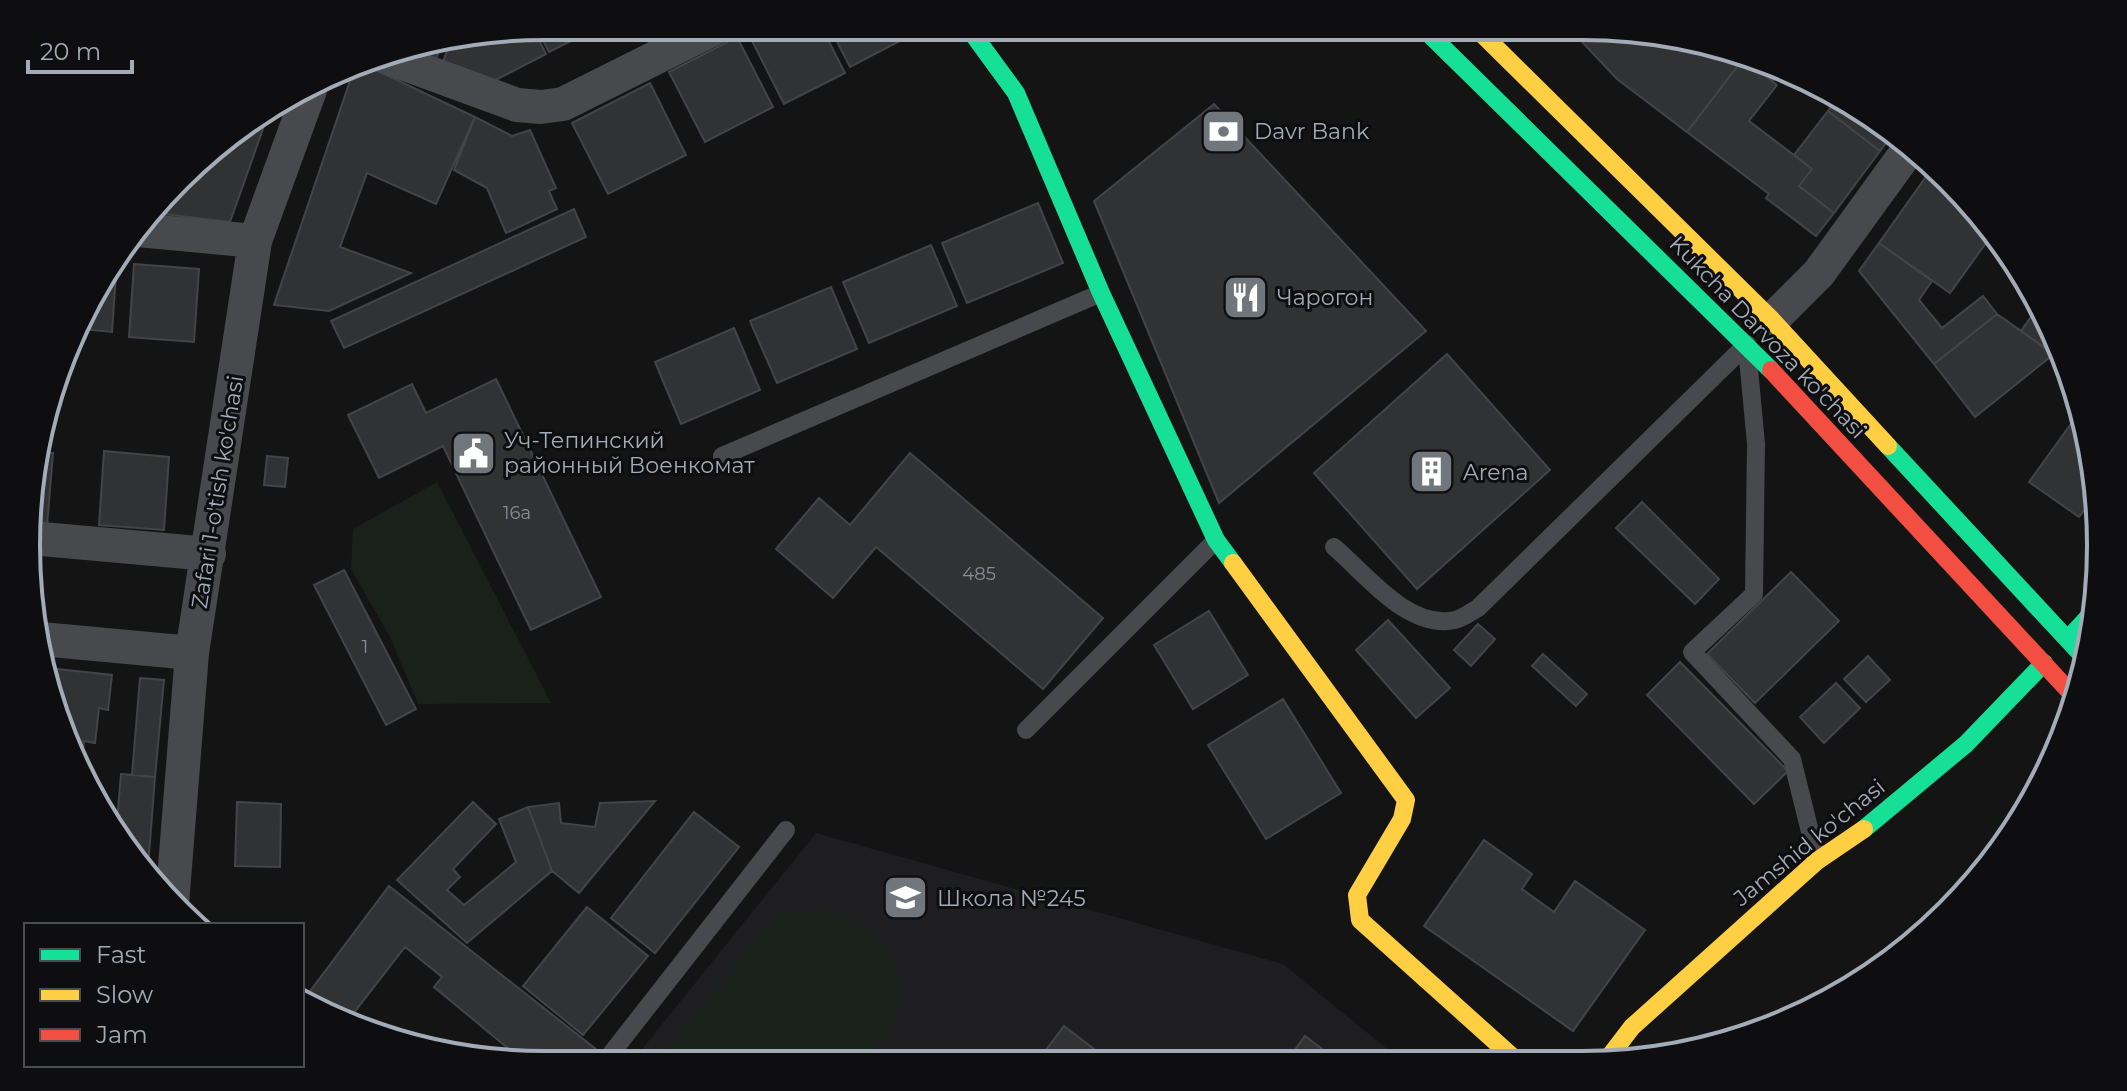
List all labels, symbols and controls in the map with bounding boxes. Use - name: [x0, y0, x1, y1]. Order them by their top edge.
- scale bar: [28, 24, 132, 74]
- text: 20 m: [40, 37, 101, 66]
- bank icon: Davr Bank: [1199, 107, 1247, 155]
- place label: Davr Bank: [1254, 118, 1370, 145]
- street label: Kukcha Darvoza ko'chasi: [1664, 230, 1871, 444]
- restaurant icon: Чарогон: [1222, 273, 1270, 321]
- place label: Чарогон: [1277, 284, 1373, 311]
- street label: Zafari 1-o'tish ko'chasi: [186, 374, 249, 611]
- place label: Уч-Тепинский районный Военкомат: [504, 427, 755, 479]
- public building icon: Уч-Тепинский районный Военкомат: [449, 429, 497, 477]
- building icon: Arena: [1408, 448, 1456, 496]
- place label: Arena: [1463, 459, 1528, 486]
- house number: 16а: [503, 502, 531, 524]
- house number: 485: [962, 563, 996, 585]
- house number: 1: [362, 636, 368, 658]
- street label: Jamshid ko'chasi: [1728, 773, 1890, 912]
- school or university icon: Школа №245: [882, 874, 930, 922]
- place label: Школа №245: [937, 885, 1086, 912]
- legend: [24, 923, 304, 1067]
- text: Fast: [96, 940, 147, 969]
- text: Slow: [96, 980, 153, 1009]
- text: Jam: [95, 1020, 148, 1049]

